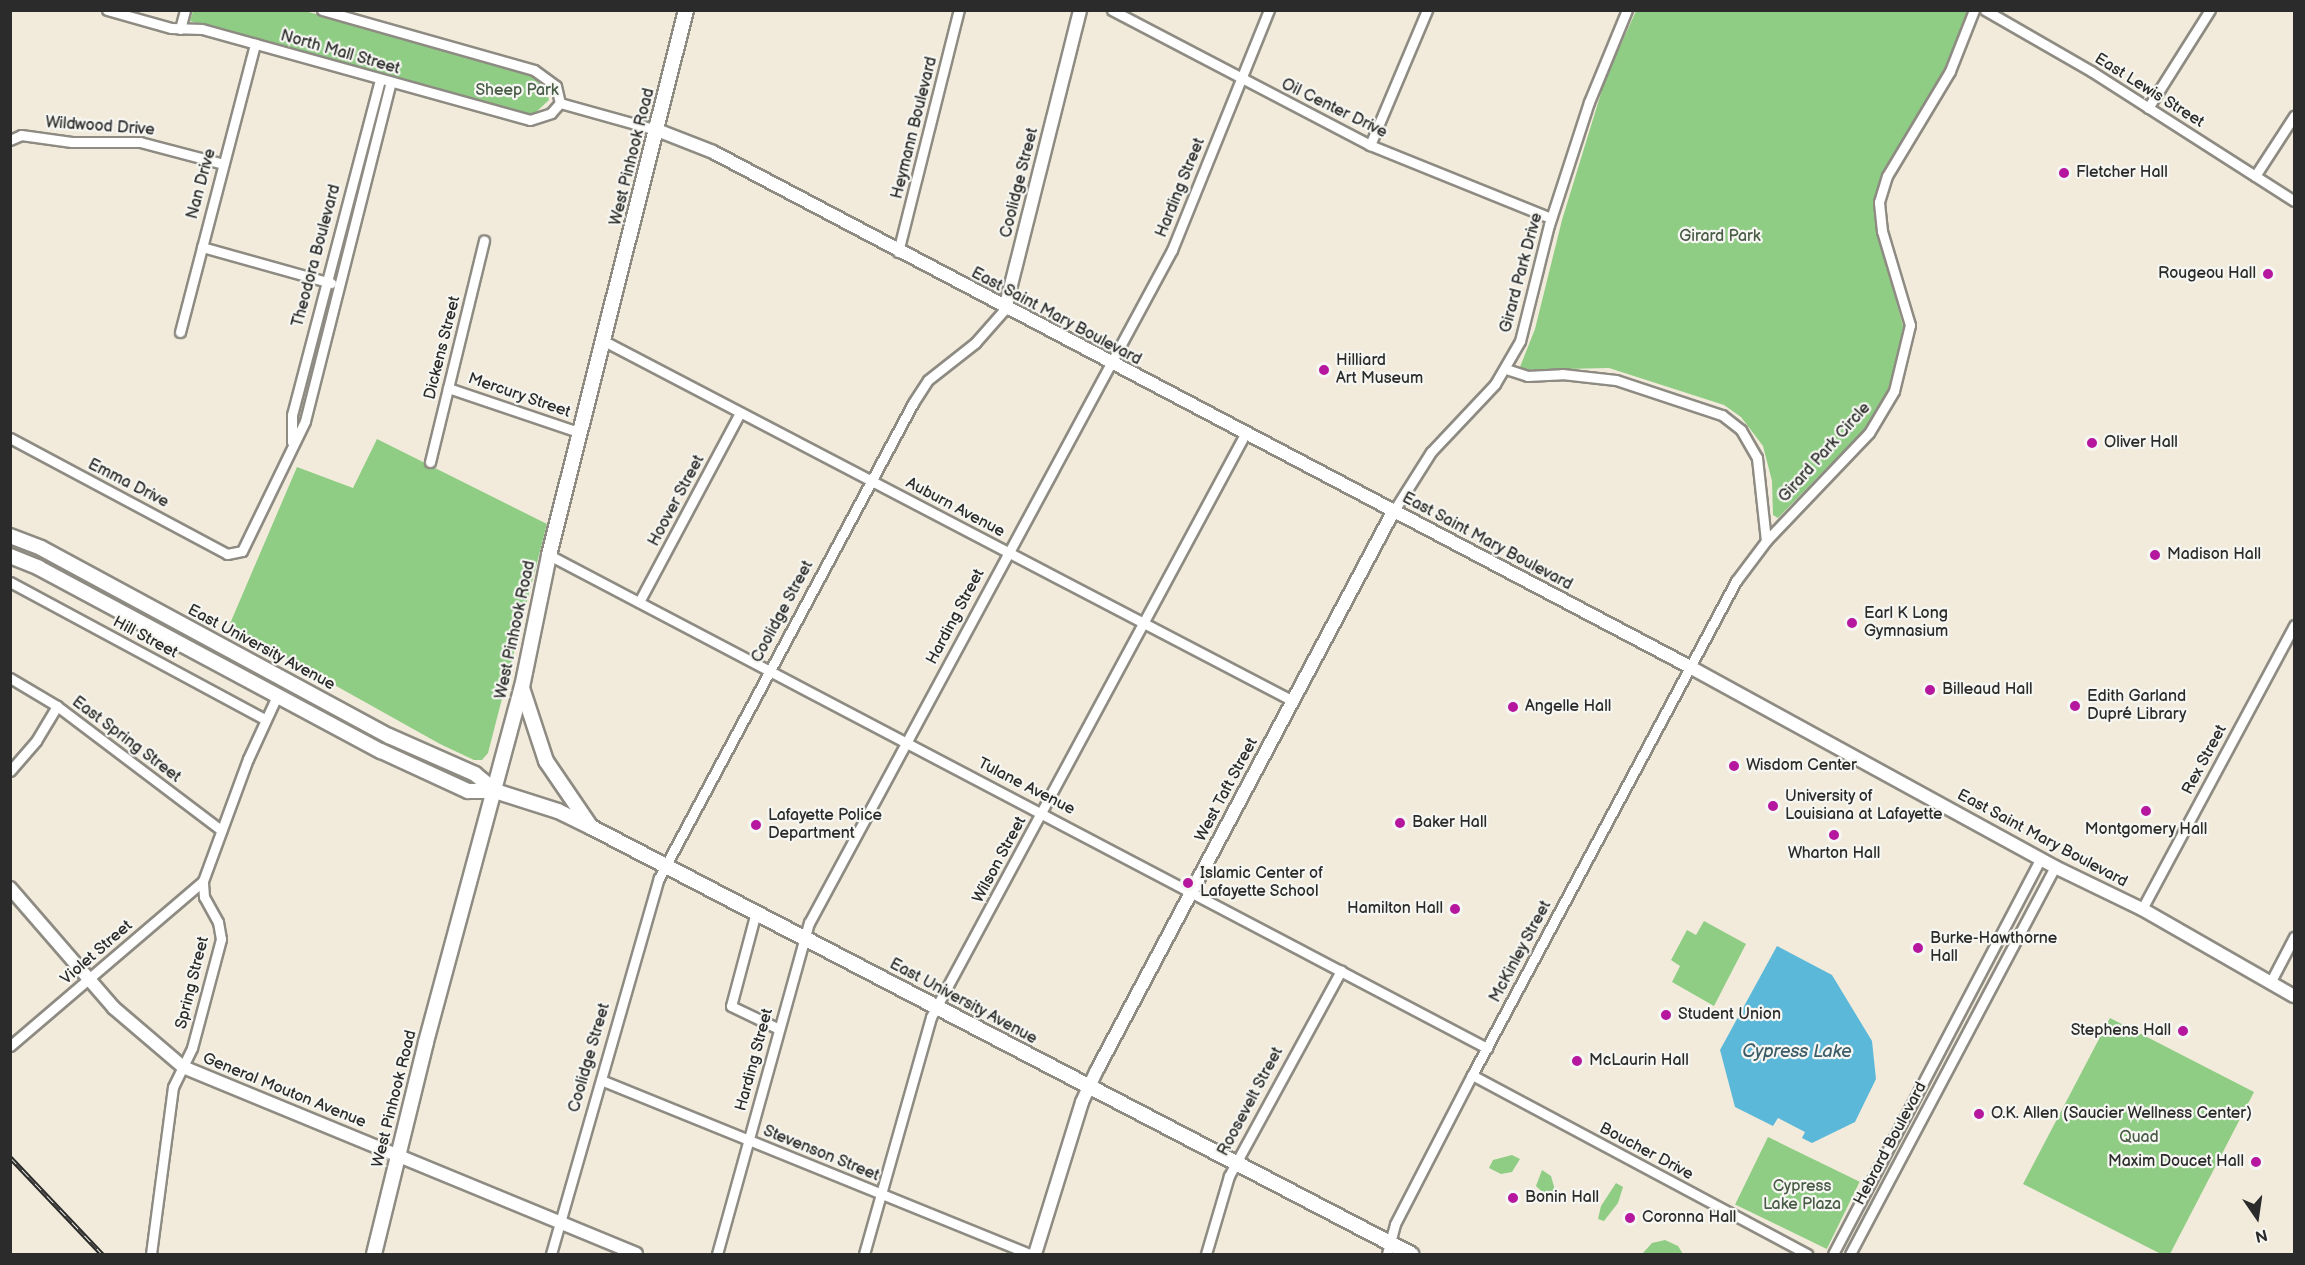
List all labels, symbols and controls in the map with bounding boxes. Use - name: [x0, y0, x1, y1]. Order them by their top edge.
- street label: North Mall Street: [278, 27, 402, 79]
- street label: East Lewis Street: [2091, 50, 2207, 132]
- street label: Heymann Boulevard: [888, 55, 942, 201]
- street label: Oil Center Drive: [1278, 75, 1390, 143]
- park label: Sheep Park: [475, 81, 559, 101]
- street label: West Pinhook Road: [607, 86, 659, 228]
- street label: Wildwood Drive: [45, 114, 155, 140]
- street label: Coolidge Street: [997, 126, 1043, 240]
- street label: Harding Street: [1152, 135, 1210, 241]
- street label: Nan Drive: [183, 147, 221, 221]
- place label: Fletcher Hall: [2076, 163, 2168, 183]
- marker: Fletcher Hall: [2057, 166, 2071, 180]
- street label: Theodora Boulevard: [289, 183, 345, 329]
- street label: Girard Park Drive: [1497, 211, 1547, 335]
- park label: Girard Park: [1679, 227, 1761, 247]
- street label: East Saint Mary Boulevard: [967, 264, 1145, 370]
- place label: Rougeou Hall: [2158, 264, 2256, 284]
- marker: Rougeou Hall: [2261, 267, 2275, 281]
- street label: Dickens Street: [421, 294, 465, 402]
- place label: Hilliard Art Museum: [1336, 351, 1423, 389]
- marker: Hilliard Art Museum: [1317, 363, 1331, 377]
- street label: Mercury Street: [465, 369, 573, 423]
- street label: Girard Park Circle: [1775, 399, 1875, 507]
- place label: Oliver Hall: [2104, 433, 2178, 453]
- marker: Oliver Hall: [2085, 436, 2099, 450]
- street label: Hoover Street: [645, 452, 709, 550]
- street label: Emma Drive: [84, 455, 172, 513]
- street label: Auburn Avenue: [902, 474, 1008, 542]
- street label: East Saint Mary Boulevard: [1398, 489, 1576, 595]
- place label: Madison Hall: [2167, 545, 2261, 565]
- marker: Madison Hall: [2148, 548, 2162, 562]
- street label: Coolidge Street: [748, 558, 818, 666]
- street label: West Pinhook Road: [492, 559, 540, 701]
- street label: Harding Street: [923, 566, 989, 668]
- street label: East University Avenue: [184, 601, 338, 695]
- place label: Earl K Long Gymnasium: [1864, 604, 1948, 642]
- street label: Hill Street: [109, 613, 181, 663]
- marker: Earl K Long Gymnasium: [1845, 616, 1859, 630]
- place label: Billeaud Hall: [1942, 680, 2033, 700]
- marker: Billeaud Hall: [1923, 683, 1937, 697]
- place label: Edith Garland Dupré Library: [2087, 687, 2187, 725]
- street label: East Spring Street: [68, 693, 184, 787]
- place label: Angelle Hall: [1525, 697, 1611, 717]
- marker: Edith Garland Dupré Library: [2068, 699, 2082, 713]
- marker: Angelle Hall: [1506, 700, 1520, 714]
- street label: Rex Street: [2179, 722, 2231, 798]
- street label: West Taft Street: [1191, 735, 1263, 845]
- street label: Tulane Avenue: [974, 754, 1078, 820]
- place label: Wisdom Center: [1746, 756, 1857, 776]
- marker: Wisdom Center: [1727, 759, 1741, 773]
- street label: East Saint Mary Boulevard: [1953, 786, 2131, 892]
- place label: University of Louisiana at Lafayette: [1785, 787, 1942, 825]
- marker: University of Louisiana at Lafayette: [1766, 799, 1780, 813]
- marker: Montgomery Hall: [2139, 804, 2153, 818]
- place label: Lafayette Police Department: [768, 806, 882, 844]
- street label: Wilson Street: [969, 813, 1031, 907]
- place label: Baker Hall: [1412, 813, 1487, 833]
- marker: Baker Hall: [1393, 816, 1407, 830]
- marker: Lafayette Police Department: [749, 818, 763, 832]
- place label: Montgomery Hall: [2084, 820, 2208, 840]
- marker: Wharton Hall: [1827, 828, 1841, 842]
- place label: Wharton Hall: [1788, 844, 1880, 864]
- place label: Islamic Center of Lafayette School: [1200, 864, 1323, 902]
- marker: Islamic Center of Lafayette School: [1181, 876, 1195, 890]
- street label: McKinley Street: [1486, 897, 1556, 1007]
- place label: Hamilton Hall: [1347, 899, 1443, 919]
- marker: Hamilton Hall: [1448, 902, 1462, 916]
- street label: Violet Street: [57, 917, 137, 989]
- place label: Burke-Hawthorne Hall: [1930, 929, 2057, 967]
- street label: Spring Street: [172, 935, 214, 1031]
- marker: Burke-Hawthorne Hall: [1911, 941, 1925, 955]
- street label: East University Avenue: [886, 955, 1040, 1049]
- street label: Coolidge Street: [565, 1001, 615, 1115]
- place label: Student Union: [1678, 1005, 1781, 1025]
- street label: Harding Street: [732, 1006, 778, 1114]
- marker: Student Union: [1659, 1008, 1673, 1022]
- place label: Stephens Hall: [2071, 1021, 2171, 1041]
- marker: Stephens Hall: [2176, 1024, 2190, 1038]
- street label: West Pinhook Road: [369, 1028, 421, 1170]
- water label: Cypress Lake: [1742, 1041, 1852, 1063]
- street label: Roosevelt Street: [1214, 1044, 1288, 1160]
- street label: General Mouton Avenue: [199, 1049, 369, 1133]
- place label: McLaurin Hall: [1589, 1051, 1689, 1071]
- marker: McLaurin Hall: [1570, 1054, 1584, 1068]
- street label: Hebrard Boulevard: [1850, 1079, 1932, 1209]
- place label: O.K. Allen (Saucier Wellness Center): [1991, 1104, 2253, 1124]
- marker: O.K. Allen (Saucier Wellness Center): [1972, 1107, 1986, 1121]
- street label: Boucher Drive: [1596, 1119, 1696, 1185]
- street label: Stevenson Street: [760, 1122, 882, 1186]
- park label: Quad: [2119, 1128, 2159, 1148]
- place label: Maxim Doucet Hall: [2108, 1152, 2244, 1172]
- marker: Maxim Doucet Hall: [2249, 1155, 2263, 1169]
- park label: Cypress Lake Plaza: [1763, 1177, 1841, 1215]
- north arrow: [2227, 1187, 2287, 1247]
- place label: Bonin Hall: [1525, 1188, 1599, 1208]
- marker: Bonin Hall: [1506, 1191, 1520, 1205]
- place label: Coronna Hall: [1642, 1208, 1736, 1228]
- marker: Coronna Hall: [1623, 1211, 1637, 1225]
- text: N: [2253, 1224, 2269, 1246]

